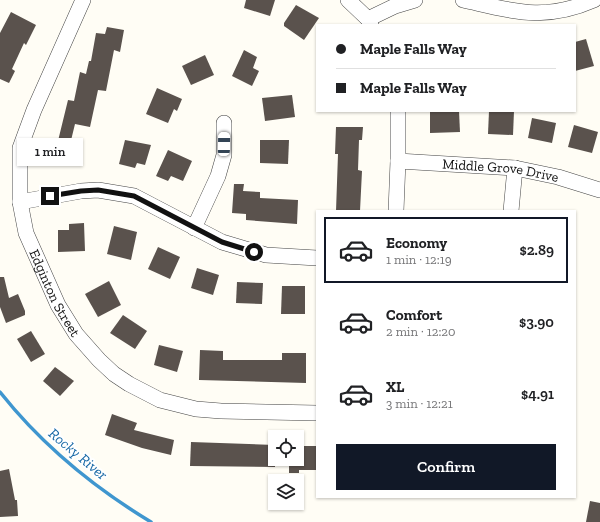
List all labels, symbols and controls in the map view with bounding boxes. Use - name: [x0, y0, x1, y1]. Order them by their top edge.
- text: Maple Falls Way: [360, 40, 467, 58]
- text: Maple Falls Way: [360, 79, 467, 97]
- car: [218, 132, 230, 156]
- callout: 1 min: [17, 138, 83, 166]
- text: 1 min: [35, 144, 65, 159]
- street label: Middle Grove Drive: [442, 155, 561, 186]
- route end: [41, 187, 59, 205]
- icon: car: [338, 232, 374, 268]
- text: Economy: [386, 234, 447, 252]
- text: $2.89: [519, 241, 554, 259]
- route start: [245, 243, 263, 261]
- street label: Edginton Street: [26, 246, 85, 341]
- text: 1 min · 12:19: [386, 252, 452, 267]
- icon: car: [338, 304, 374, 340]
- text: Comfort: [386, 306, 442, 324]
- text: $3.90: [519, 313, 554, 331]
- text: 2 min · 12:20: [386, 324, 456, 339]
- icon: car: [338, 376, 374, 412]
- text: XL: [386, 378, 404, 396]
- text: $4.91: [521, 385, 554, 403]
- text: 3 min · 12:21: [386, 396, 453, 411]
- water label: Rocky River: [45, 424, 112, 484]
- map controls: [268, 430, 304, 510]
- button: locate: [268, 430, 304, 466]
- button: Confirm: [336, 444, 556, 490]
- button: layers: [268, 474, 304, 510]

